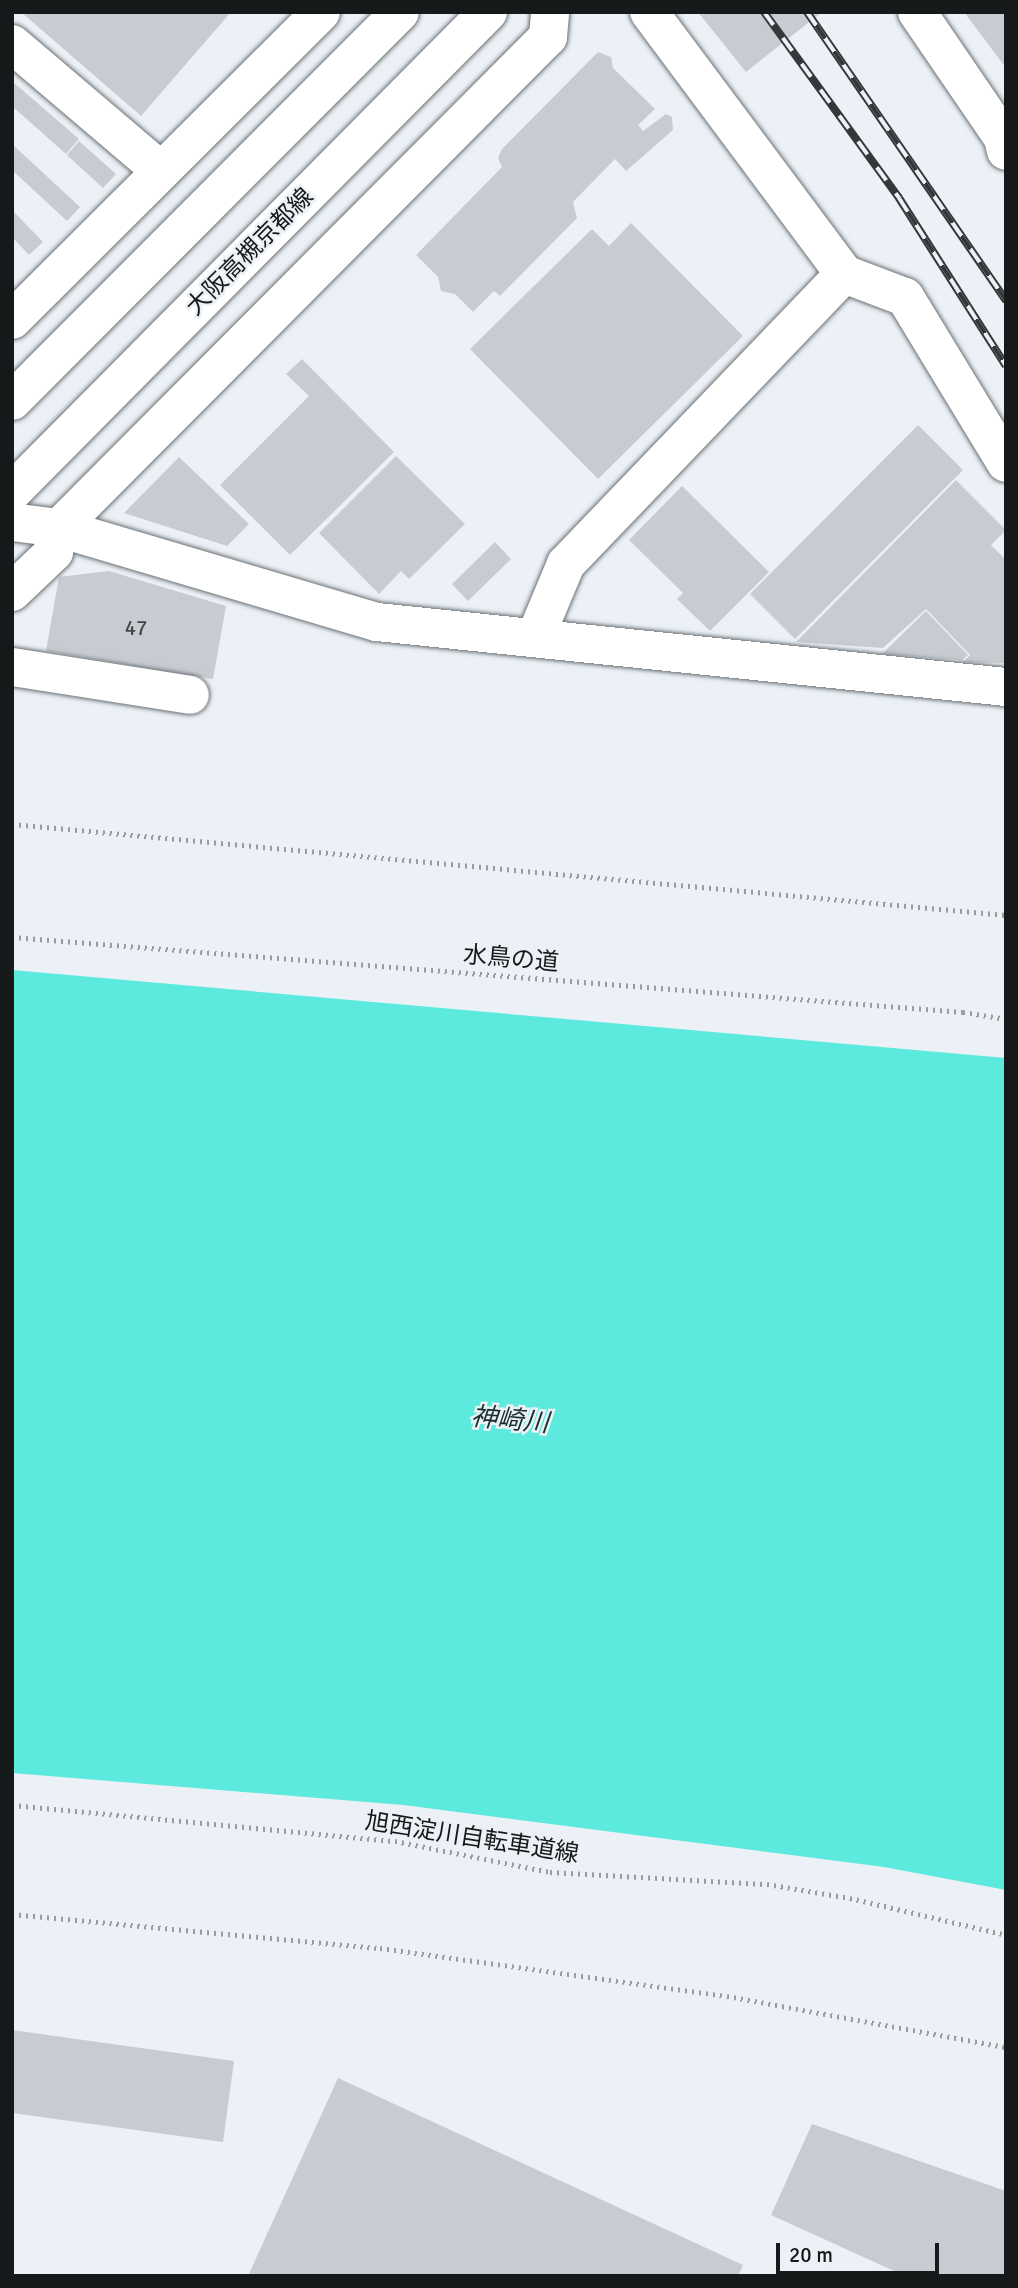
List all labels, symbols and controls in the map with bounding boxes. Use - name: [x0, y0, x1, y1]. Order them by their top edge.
- street label: 大阪高槻京都線: [180, 182, 320, 322]
- house number: 47: [125, 615, 147, 641]
- street label: 水鳥の道: [462, 940, 560, 978]
- water label: 神崎川: [470, 1402, 550, 1440]
- street label: 旭西淀川自転車道線: [363, 1807, 581, 1869]
- scale bar: [780, 2228, 943, 2272]
- text: 20 m: [789, 2242, 833, 2268]

